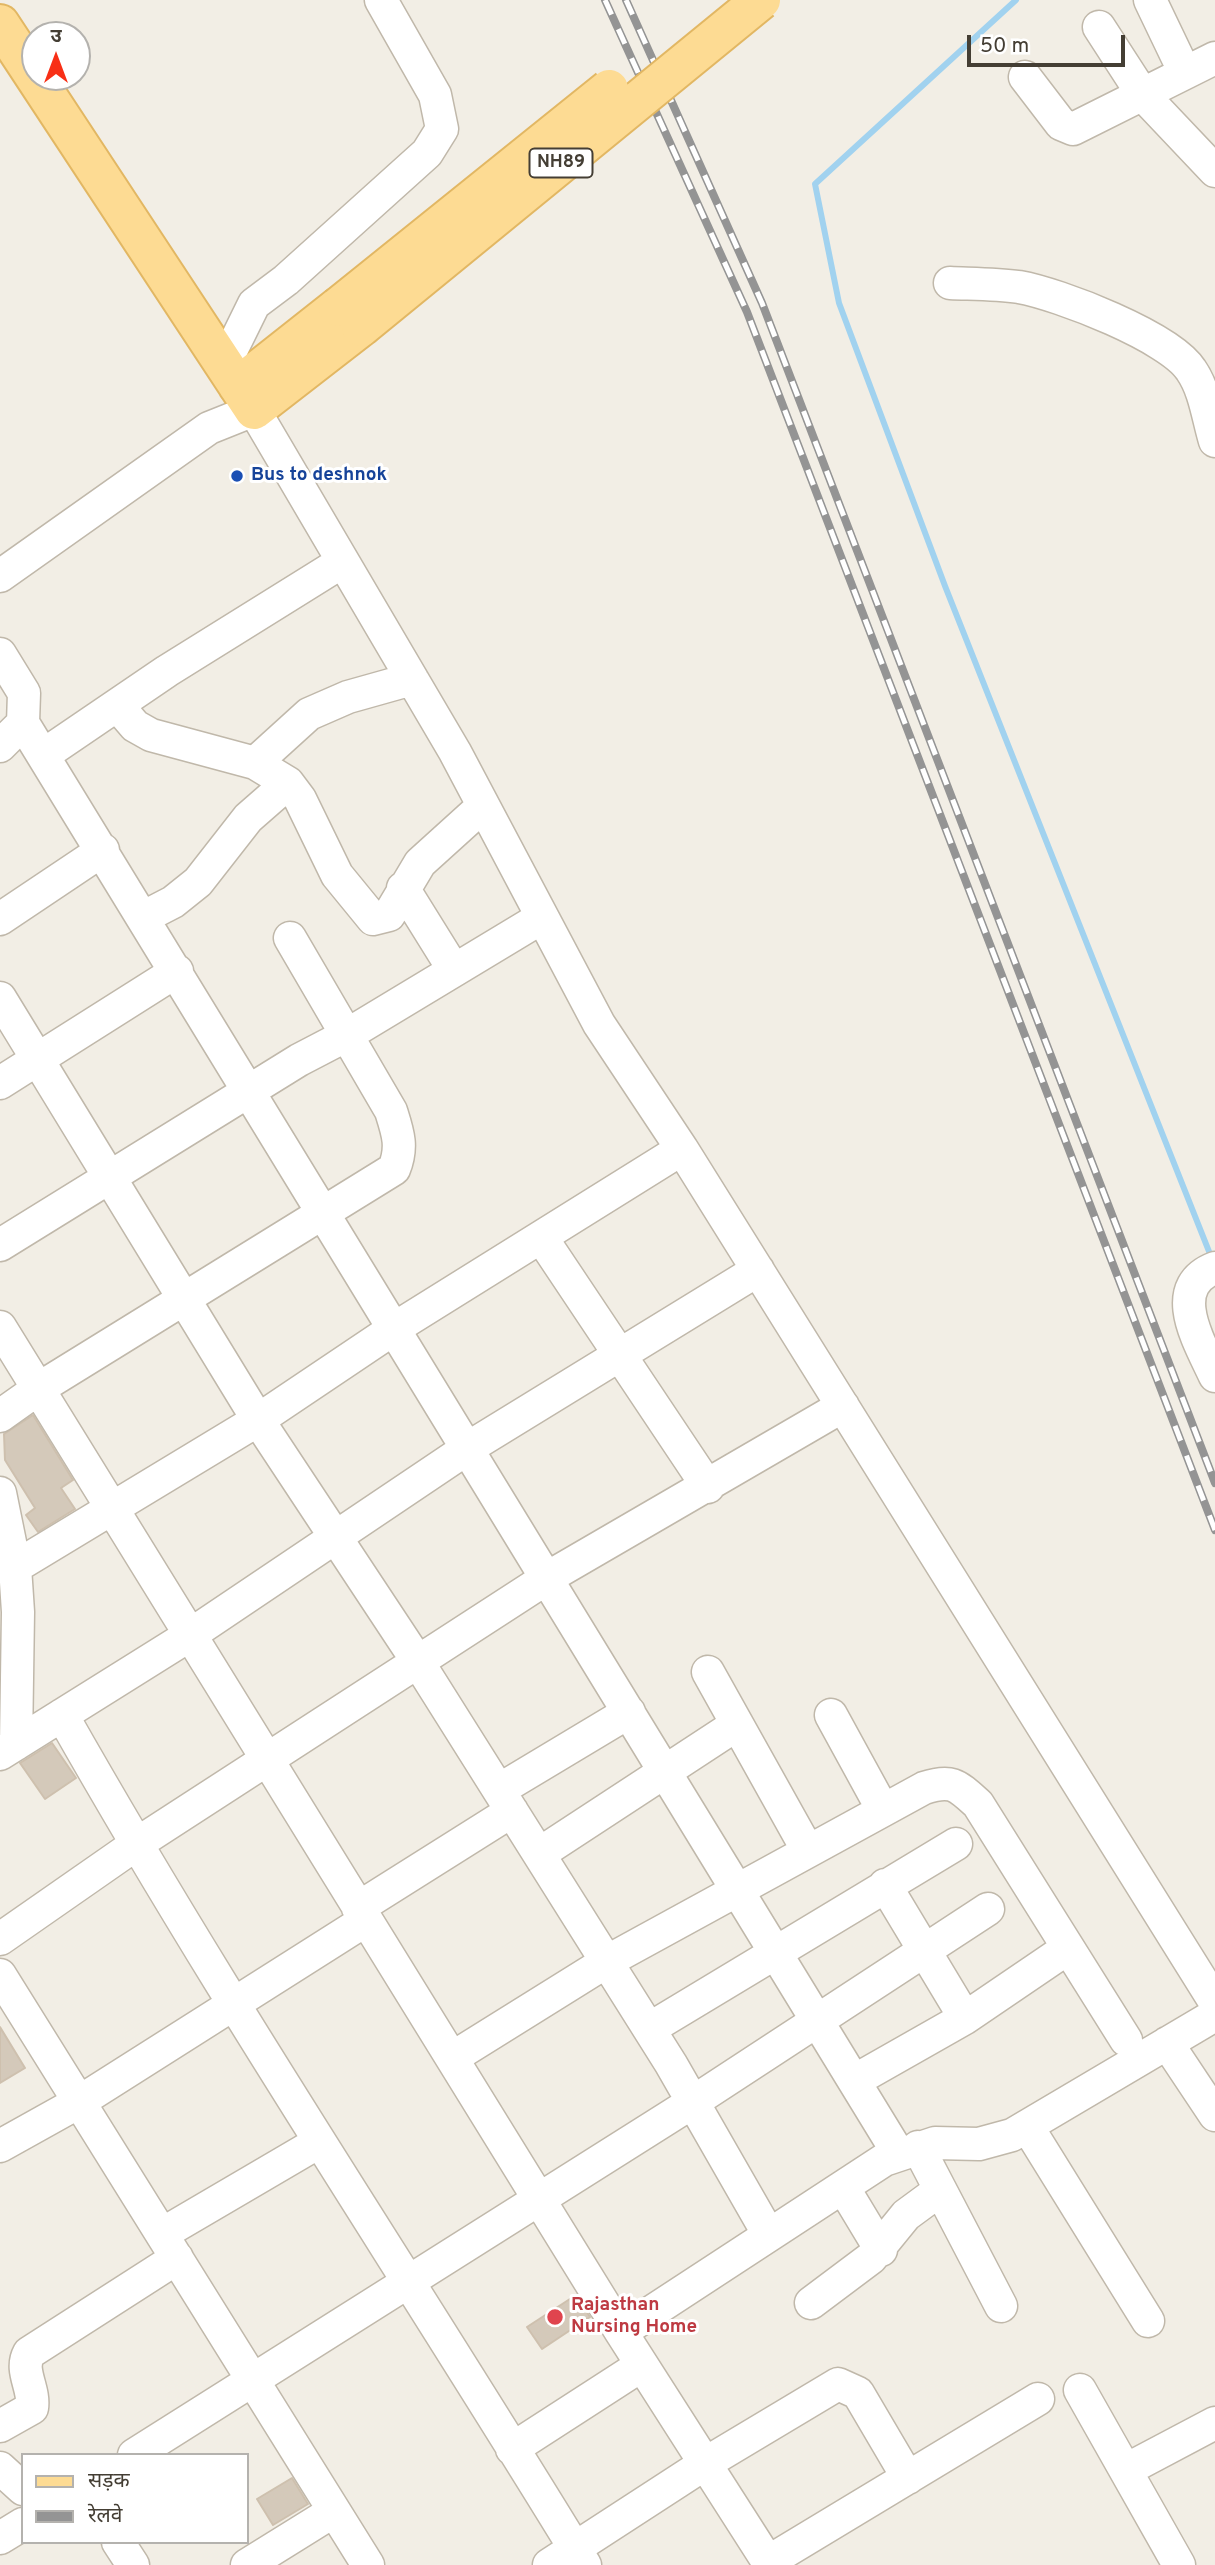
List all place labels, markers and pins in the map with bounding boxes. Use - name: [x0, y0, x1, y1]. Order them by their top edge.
- place label: Bus to deshnok: [251, 465, 387, 487]
- marker: Bus to deshnok: [229, 468, 245, 484]
- place label: Rajasthan Nursing Home: [571, 2295, 697, 2339]
- marker: Rajasthan Nursing Home: [545, 2307, 565, 2327]

